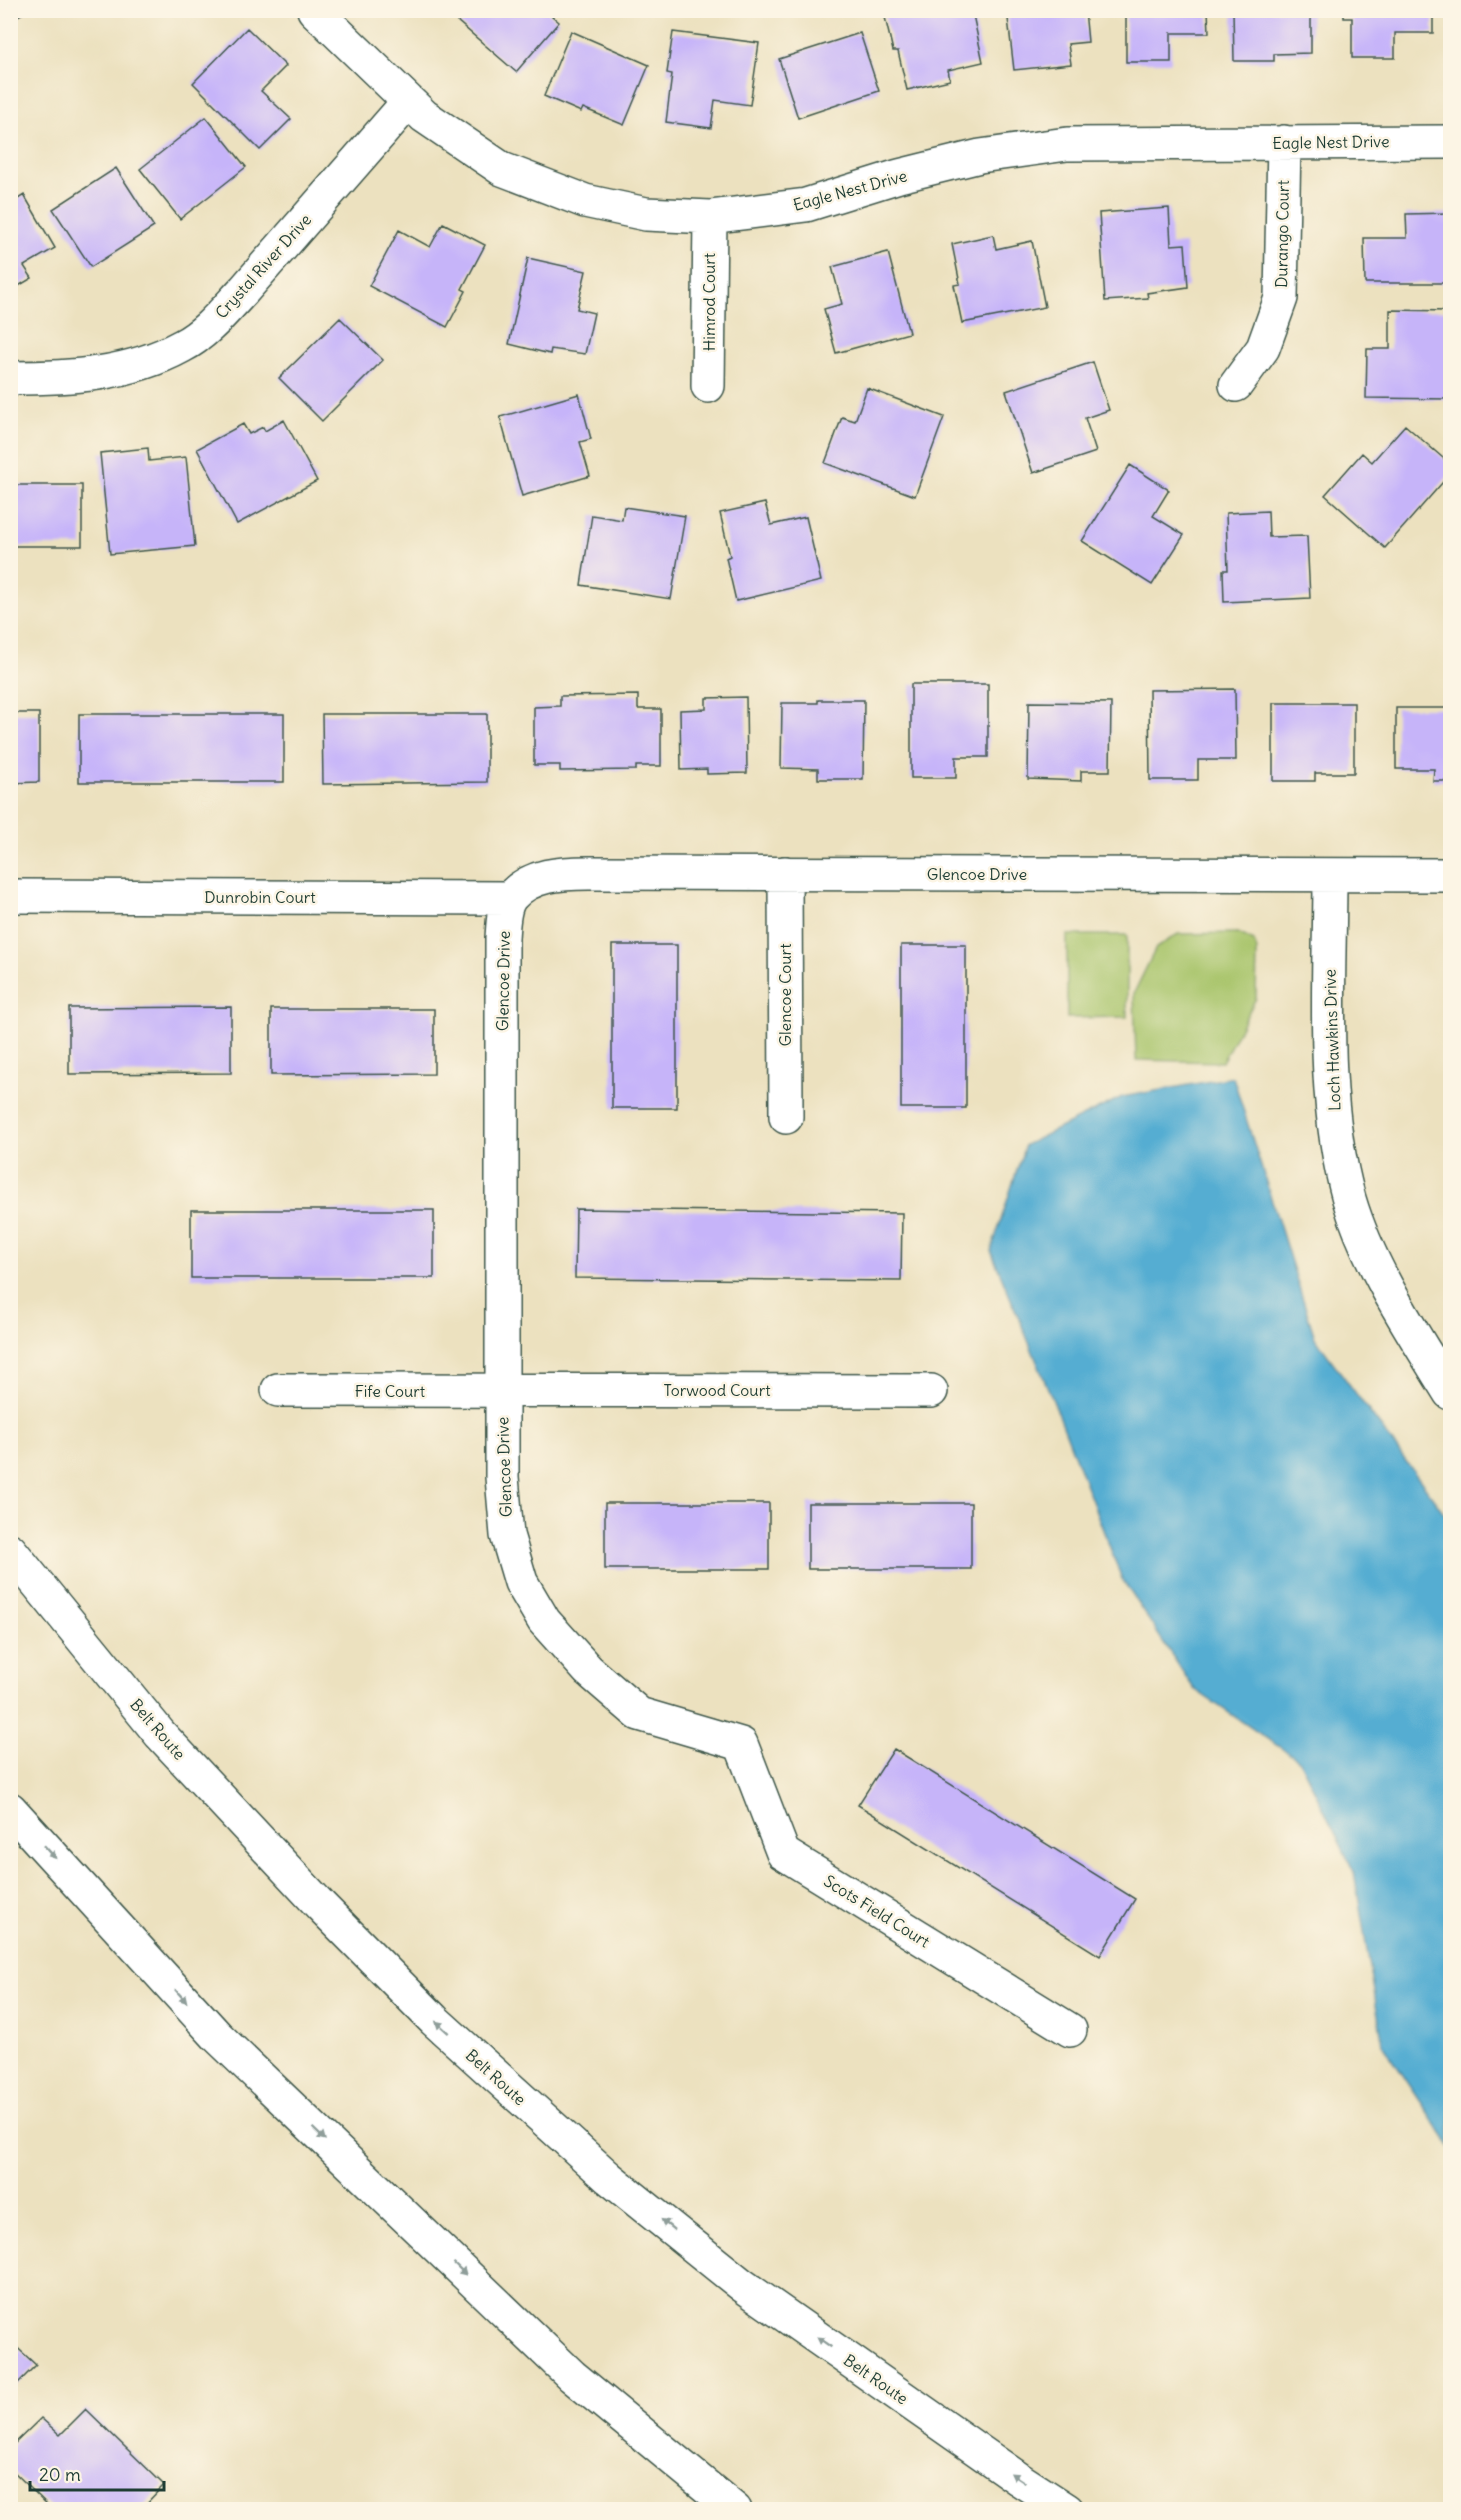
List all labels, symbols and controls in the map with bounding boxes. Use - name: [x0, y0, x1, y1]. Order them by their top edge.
- street label: Eagle Nest Drive: [1272, 131, 1390, 153]
- street label: Eagle Nest Drive: [791, 165, 909, 215]
- street label: Durango Court: [1271, 179, 1293, 288]
- street label: Crystal River Drive: [211, 210, 315, 322]
- street label: Himrod Court: [699, 252, 719, 351]
- street label: Glencoe Drive: [927, 864, 1027, 884]
- street label: Dunrobin Court: [204, 887, 316, 907]
- street label: Glencoe Drive: [492, 931, 514, 1031]
- street label: Glencoe Court: [775, 943, 795, 1047]
- street label: Loch Hawkins Drive: [1320, 969, 1344, 1111]
- street label: Torwood Court: [663, 1380, 771, 1400]
- street label: Fife Court: [355, 1381, 426, 1401]
- street label: Glencoe Drive: [492, 1417, 516, 1517]
- street label: Belt Route: [126, 1694, 190, 1764]
- one-way arrow: [43, 1844, 56, 1859]
- street label: Scots Field Court: [820, 1870, 934, 1952]
- one-way arrow: [174, 1989, 188, 2004]
- one-way arrow: [435, 2021, 449, 2035]
- street label: Belt Route: [462, 2045, 530, 2109]
- one-way arrow: [311, 2127, 326, 2141]
- one-way arrow: [660, 2220, 675, 2232]
- one-way arrow: [452, 2261, 466, 2275]
- one-way arrow: [816, 2336, 832, 2348]
- street label: Belt Route: [840, 2350, 912, 2408]
- scale bar: [30, 2454, 164, 2492]
- text: 20 m: [39, 2463, 81, 2486]
- one-way arrow: [1010, 2472, 1026, 2484]

